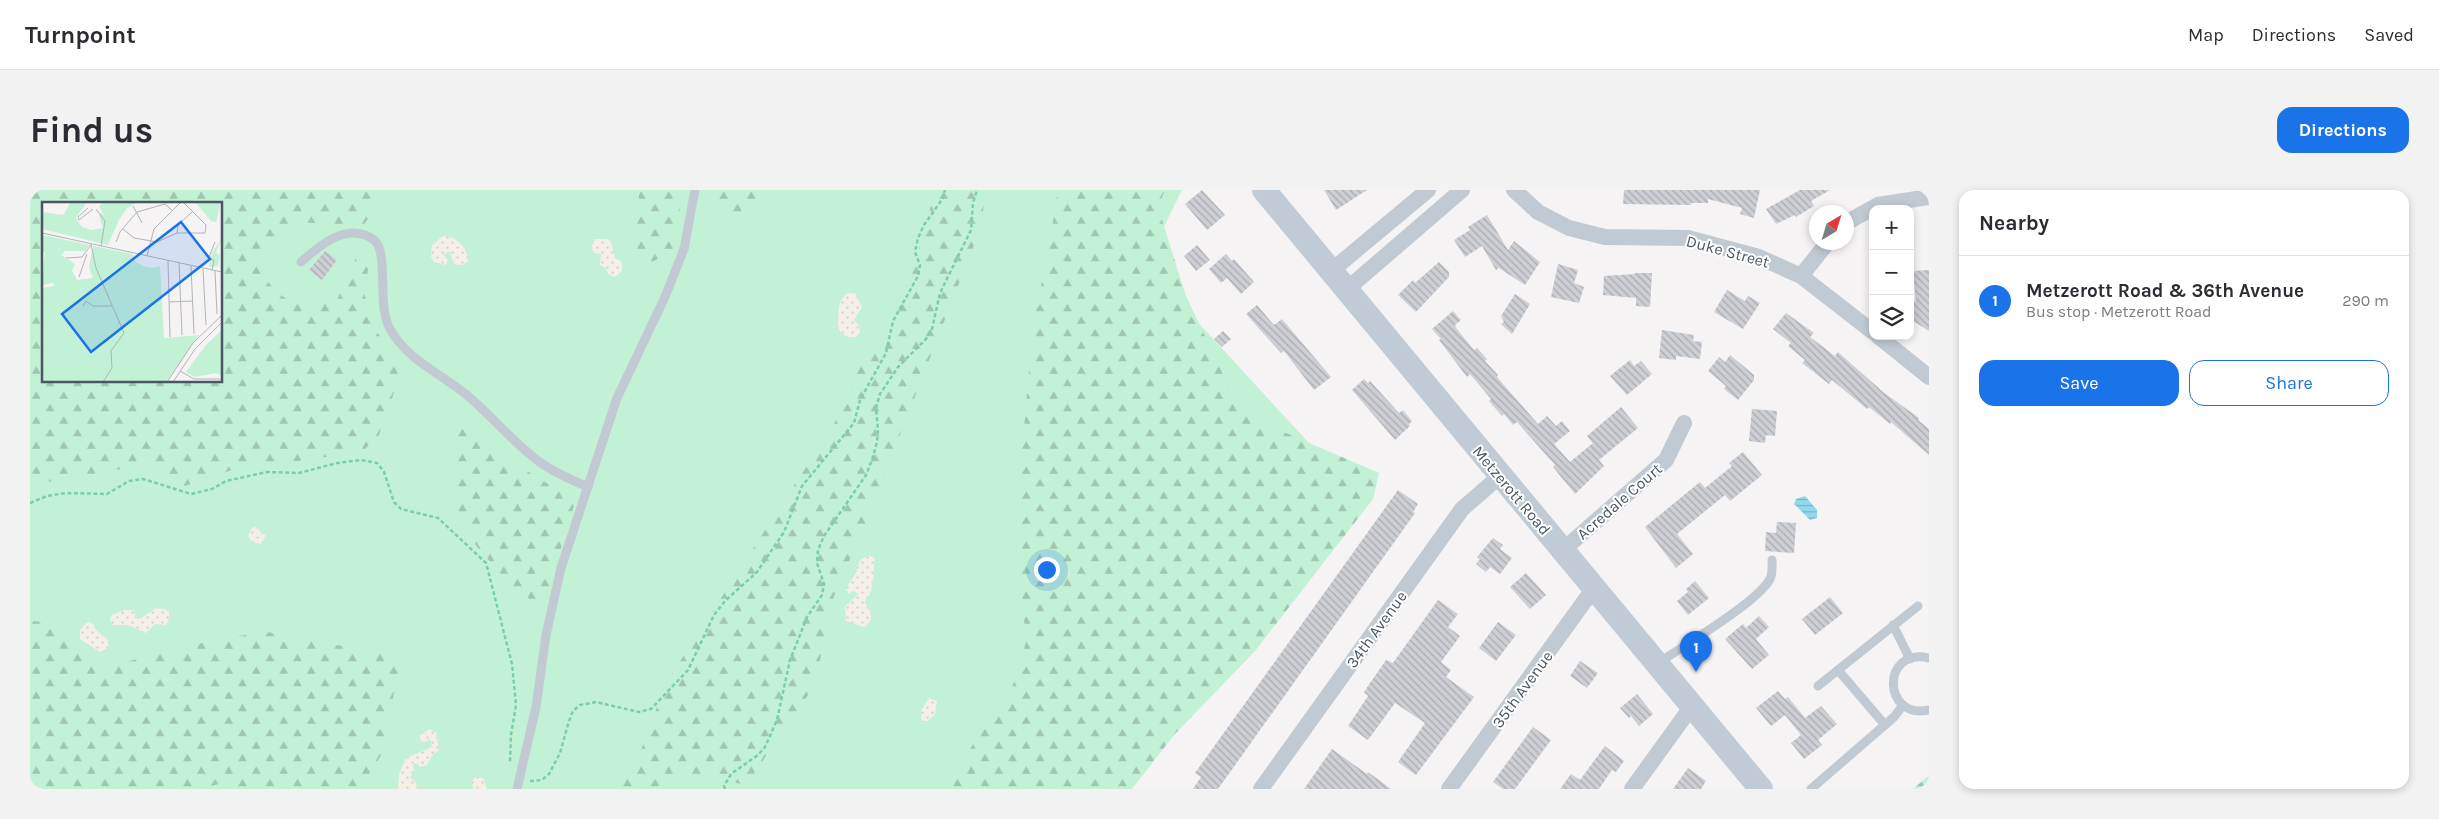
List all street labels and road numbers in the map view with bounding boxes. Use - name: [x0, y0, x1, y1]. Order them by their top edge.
- street label: Duke Street: [1684, 231, 1771, 272]
- street label: Metzerott Road: [1469, 442, 1555, 539]
- street label: Acredale Court: [1573, 459, 1666, 543]
- street label: 34th Avenue: [1342, 587, 1411, 671]
- street label: 35th Avenue: [1488, 647, 1557, 732]

